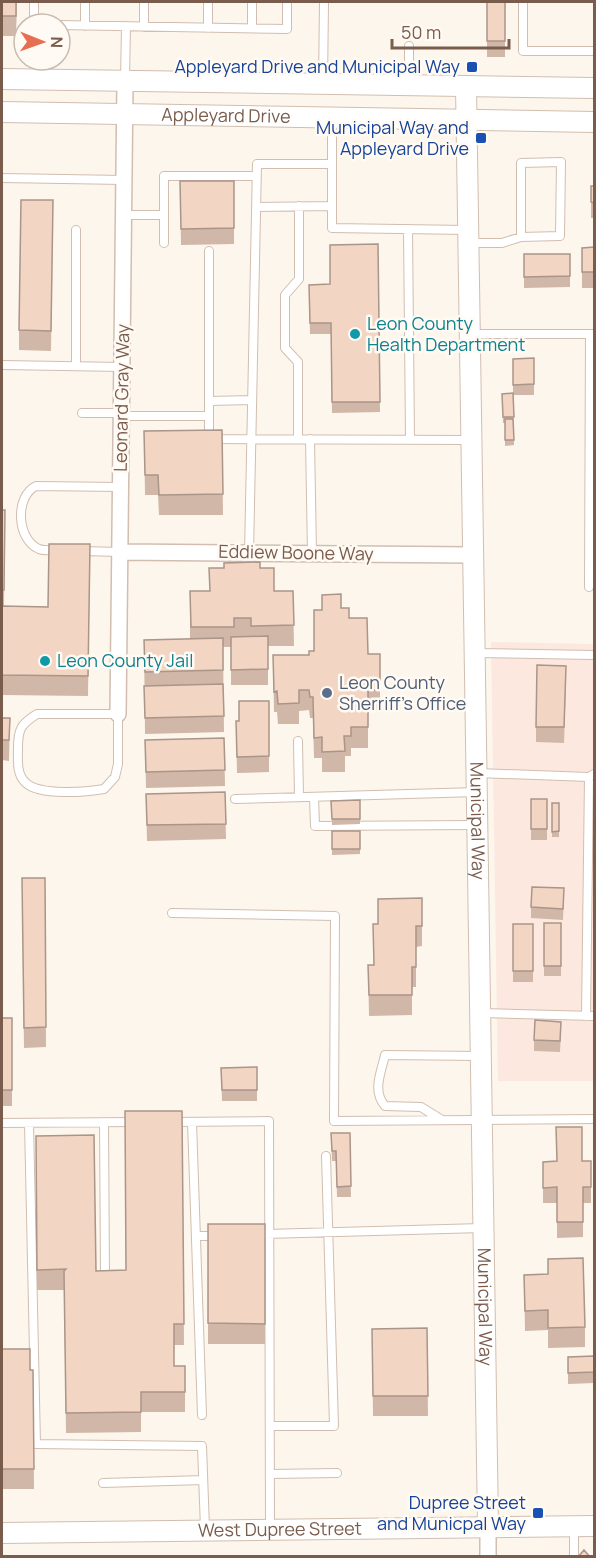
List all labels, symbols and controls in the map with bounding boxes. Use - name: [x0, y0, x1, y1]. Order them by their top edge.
- north arrow: [12, 12, 72, 72]
- scale bar: [392, 12, 509, 50]
- text: 50 m: [401, 20, 441, 44]
- text: N: [46, 36, 68, 48]
- place label: Appleyard Drive and Municipal Way: [174, 54, 460, 78]
- marker: Appleyard Drive and Municipal Way: [465, 60, 479, 74]
- street label: Appleyard Drive: [161, 102, 291, 128]
- place label: Municipal Way and Appleyard Drive: [316, 115, 469, 160]
- marker: Municipal Way and Appleyard Drive: [474, 131, 488, 145]
- place label: Leon County Health Department: [367, 311, 525, 356]
- street label: Leonard Gray Way: [108, 323, 134, 472]
- marker: Leon County Health Department: [348, 327, 362, 341]
- street label: Eddiew Boone Way: [218, 539, 374, 565]
- place label: Leon County Jail: [57, 648, 193, 672]
- marker: Leon County Jail: [38, 654, 52, 668]
- place label: Leon County Sherriff's Office: [339, 670, 466, 715]
- marker: Leon County Sherriff's Office: [320, 686, 334, 700]
- street label: Municipal Way: [465, 762, 491, 881]
- street label: Municipal Way: [473, 1248, 499, 1367]
- place label: Dupree Street and Municpal Way: [377, 1490, 526, 1535]
- marker: Dupree Street and Municpal Way: [531, 1506, 545, 1520]
- street label: West Dupree Street: [198, 1516, 362, 1542]

